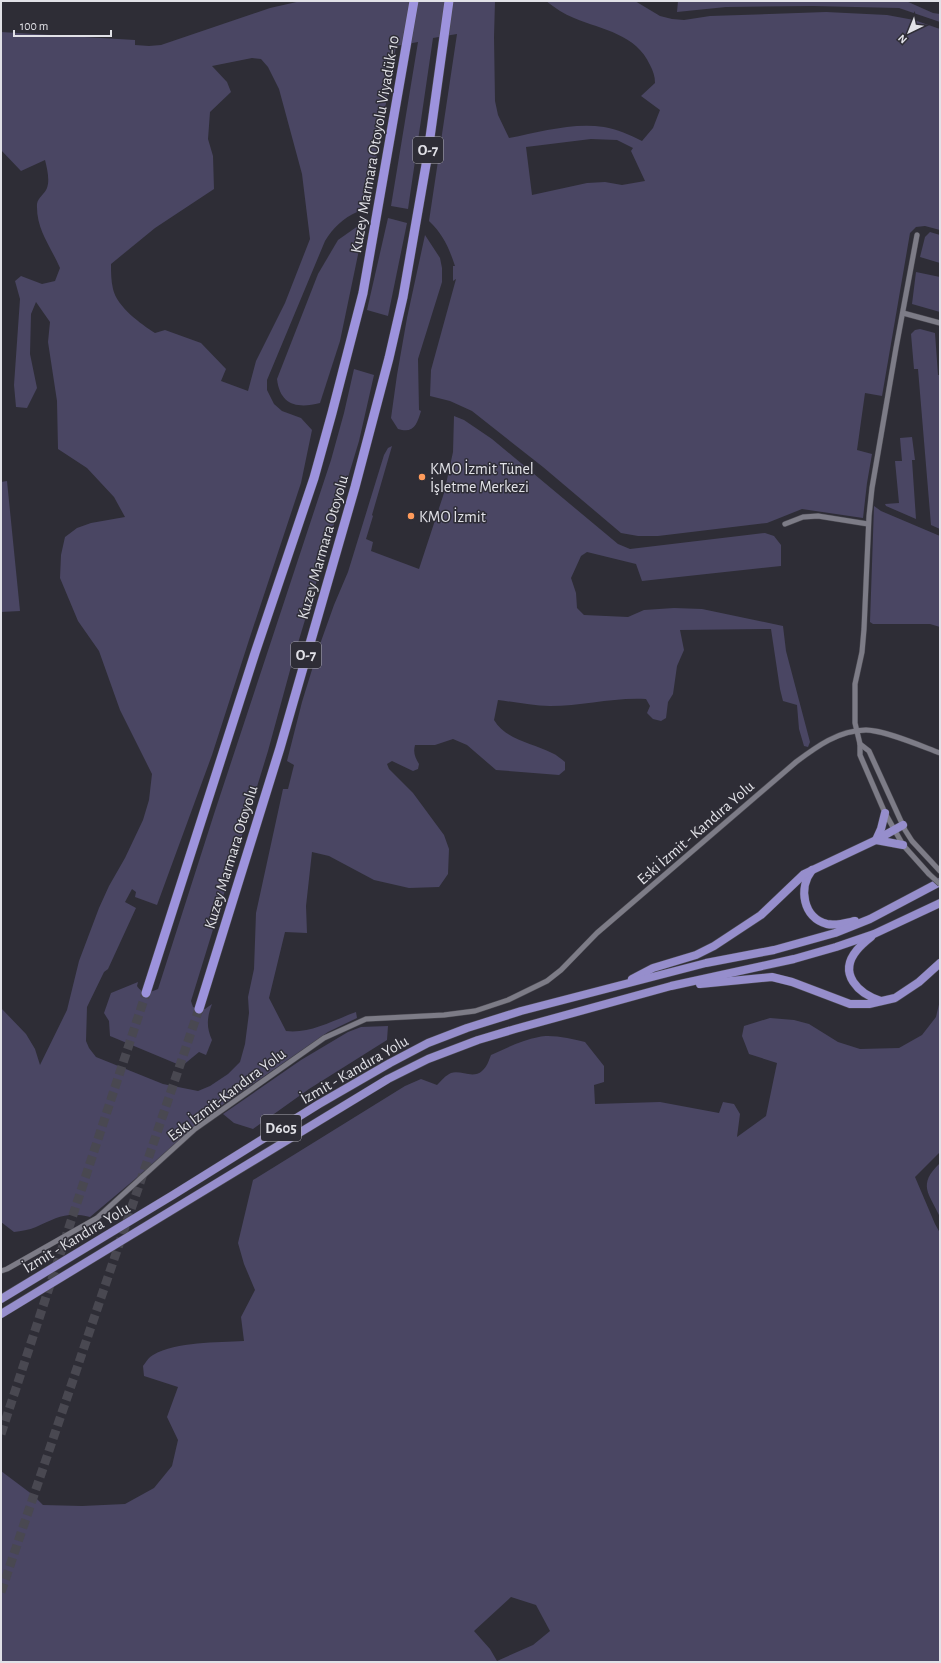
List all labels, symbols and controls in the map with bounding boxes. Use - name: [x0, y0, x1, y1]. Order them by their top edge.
- scale bar: [14, 12, 111, 38]
- north arrow: [889, 12, 929, 52]
- text: 100 m: [20, 20, 48, 32]
- text: N: [896, 32, 909, 46]
- street label: Kuzey Marmara Otoyolu Viyadük-10: [348, 34, 403, 254]
- road number: O-7: [413, 137, 443, 163]
- place label: KMO İzmit Tünel İşletme Merkezi: [430, 459, 534, 495]
- marker: KMO İzmit Tünel İşletme Merkezi: [417, 472, 427, 482]
- street label: Kuzey Marmara Otoyolu: [295, 473, 352, 621]
- place label: KMO İzmit: [419, 507, 486, 525]
- marker: KMO İzmit: [406, 511, 416, 521]
- road number: O-7: [291, 642, 321, 668]
- street label: Eski İzmit - Kandıra Yolu: [633, 776, 757, 888]
- street label: Kuzey Marmara Otoyolu: [202, 784, 261, 931]
- street label: İzmit - Kandıra Yolu: [297, 1031, 411, 1107]
- street label: Eskı İzmit-Kandıra Yolu: [163, 1044, 289, 1144]
- road number: D605: [261, 1115, 301, 1141]
- street label: İzmit - Kandıra Yolu: [19, 1198, 133, 1276]

